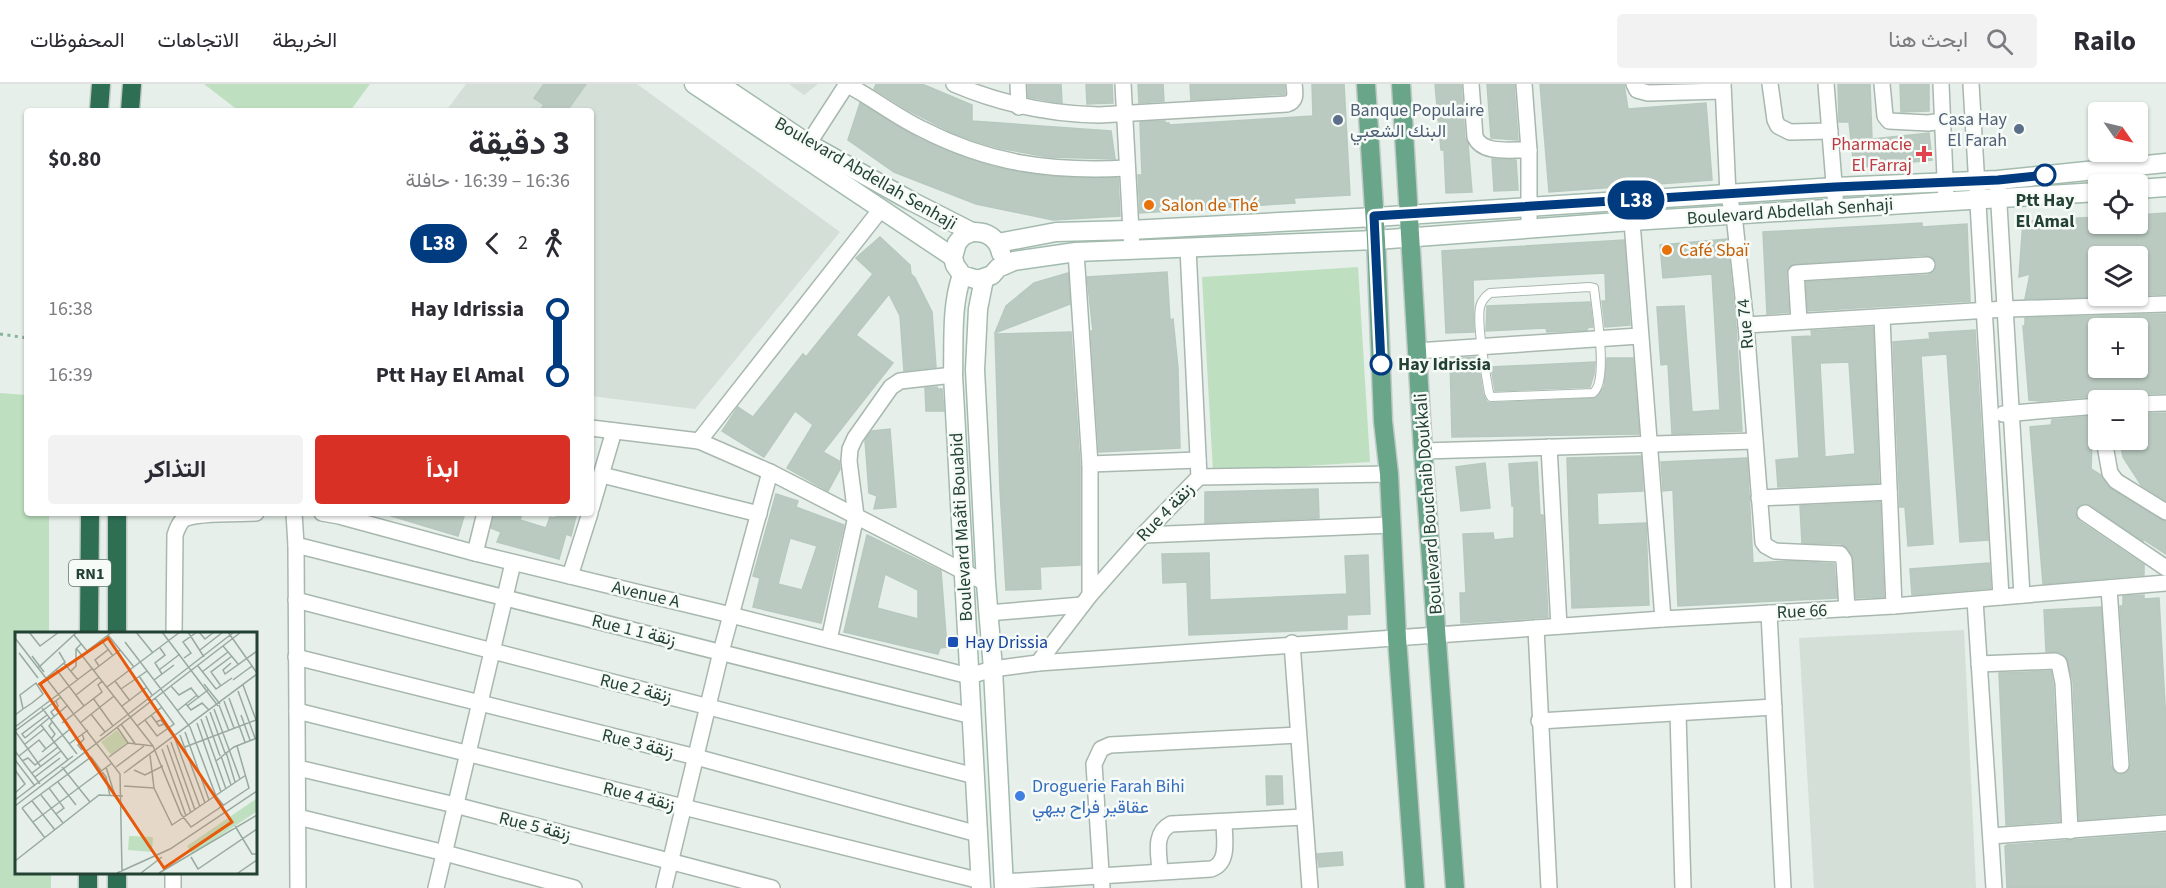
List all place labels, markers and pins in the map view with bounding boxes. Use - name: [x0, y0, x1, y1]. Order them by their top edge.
- place label: Banque Populaire البنك الشعبي: [1350, 98, 1484, 146]
- place label: Casa Hay El Farah: [1938, 107, 2008, 153]
- marker: Banque Populaire البنك الشعبي: [1331, 113, 1345, 127]
- marker: Casa Hay El Farah: [2012, 122, 2026, 136]
- place label: Pharmacie El Farraj: [1831, 132, 1912, 178]
- marker: Pharmacie El Farraj: [1917, 147, 1931, 161]
- marker: Ptt Hay El Amal: [2034, 164, 2056, 186]
- place label: Ptt Hay El Amal: [2016, 188, 2075, 234]
- place label: Salon de Thé: [1161, 193, 1258, 218]
- marker: Salon de Thé: [1142, 198, 1156, 212]
- place label: Café Sbaï: [1679, 238, 1749, 263]
- marker: Café Sbaï: [1660, 243, 1674, 257]
- place label: Hay Idrissia: [1398, 352, 1491, 377]
- marker: Hay Idrissia: [1370, 353, 1392, 375]
- place label: Hay Drissia: [965, 630, 1048, 655]
- marker: Hay Drissia: [946, 635, 960, 649]
- place label: Droguerie Farah Bihi عقاقير فراح بيهي: [1032, 774, 1185, 822]
- marker: Droguerie Farah Bihi عقاقير فراح بيهي: [1013, 789, 1027, 803]

